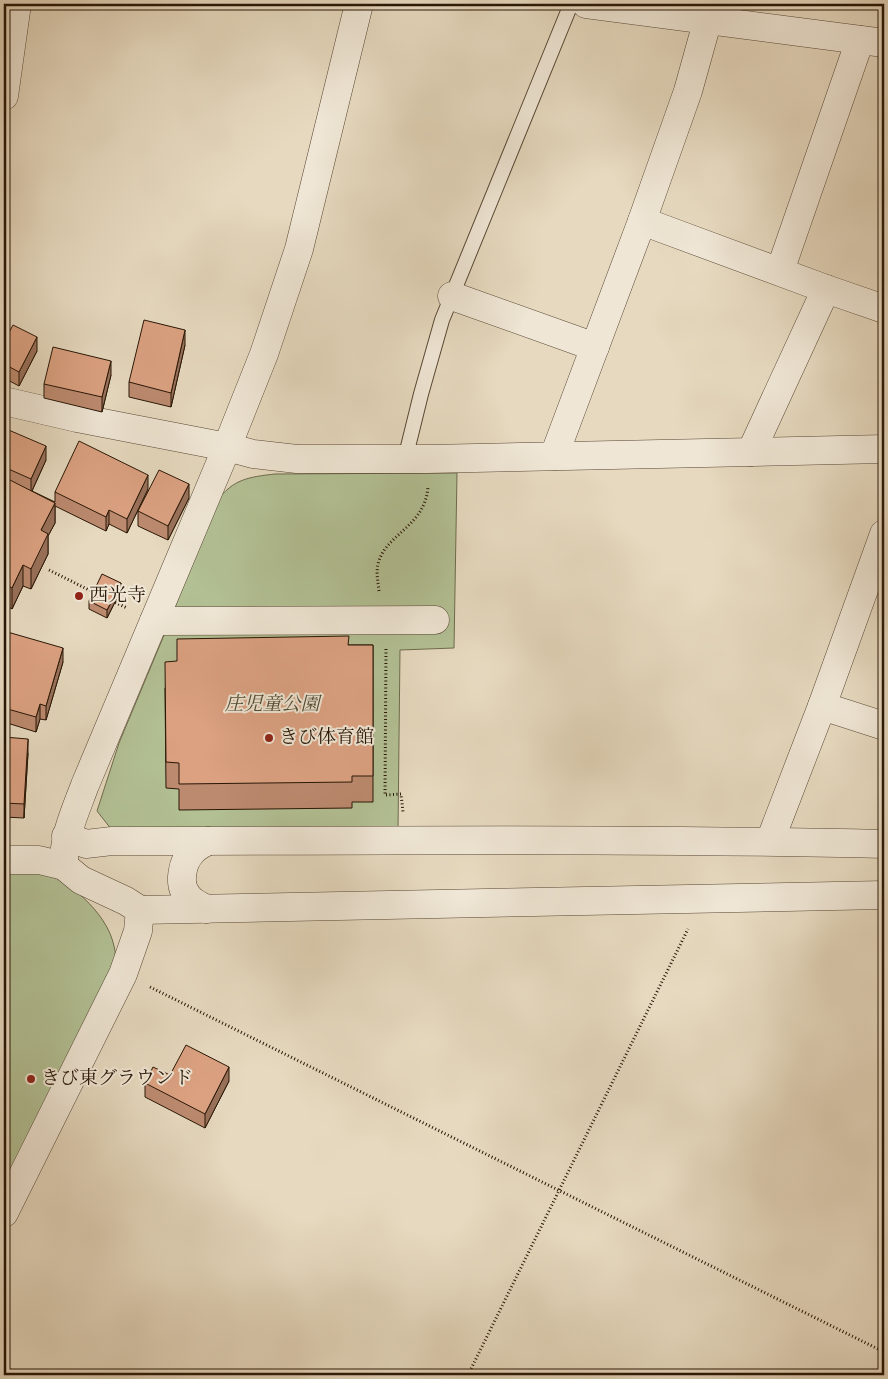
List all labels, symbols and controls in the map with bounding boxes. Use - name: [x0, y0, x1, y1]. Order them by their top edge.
- place label: 西光寺: [89, 583, 146, 610]
- marker: 西光寺: [73, 590, 85, 602]
- park label: 庄児童公園: [224, 692, 322, 719]
- place label: きび体育館: [279, 725, 374, 752]
- marker: きび体育館: [263, 732, 275, 744]
- place label: きび東グラウンド: [41, 1066, 193, 1093]
- marker: きび東グラウンド: [25, 1073, 37, 1085]

